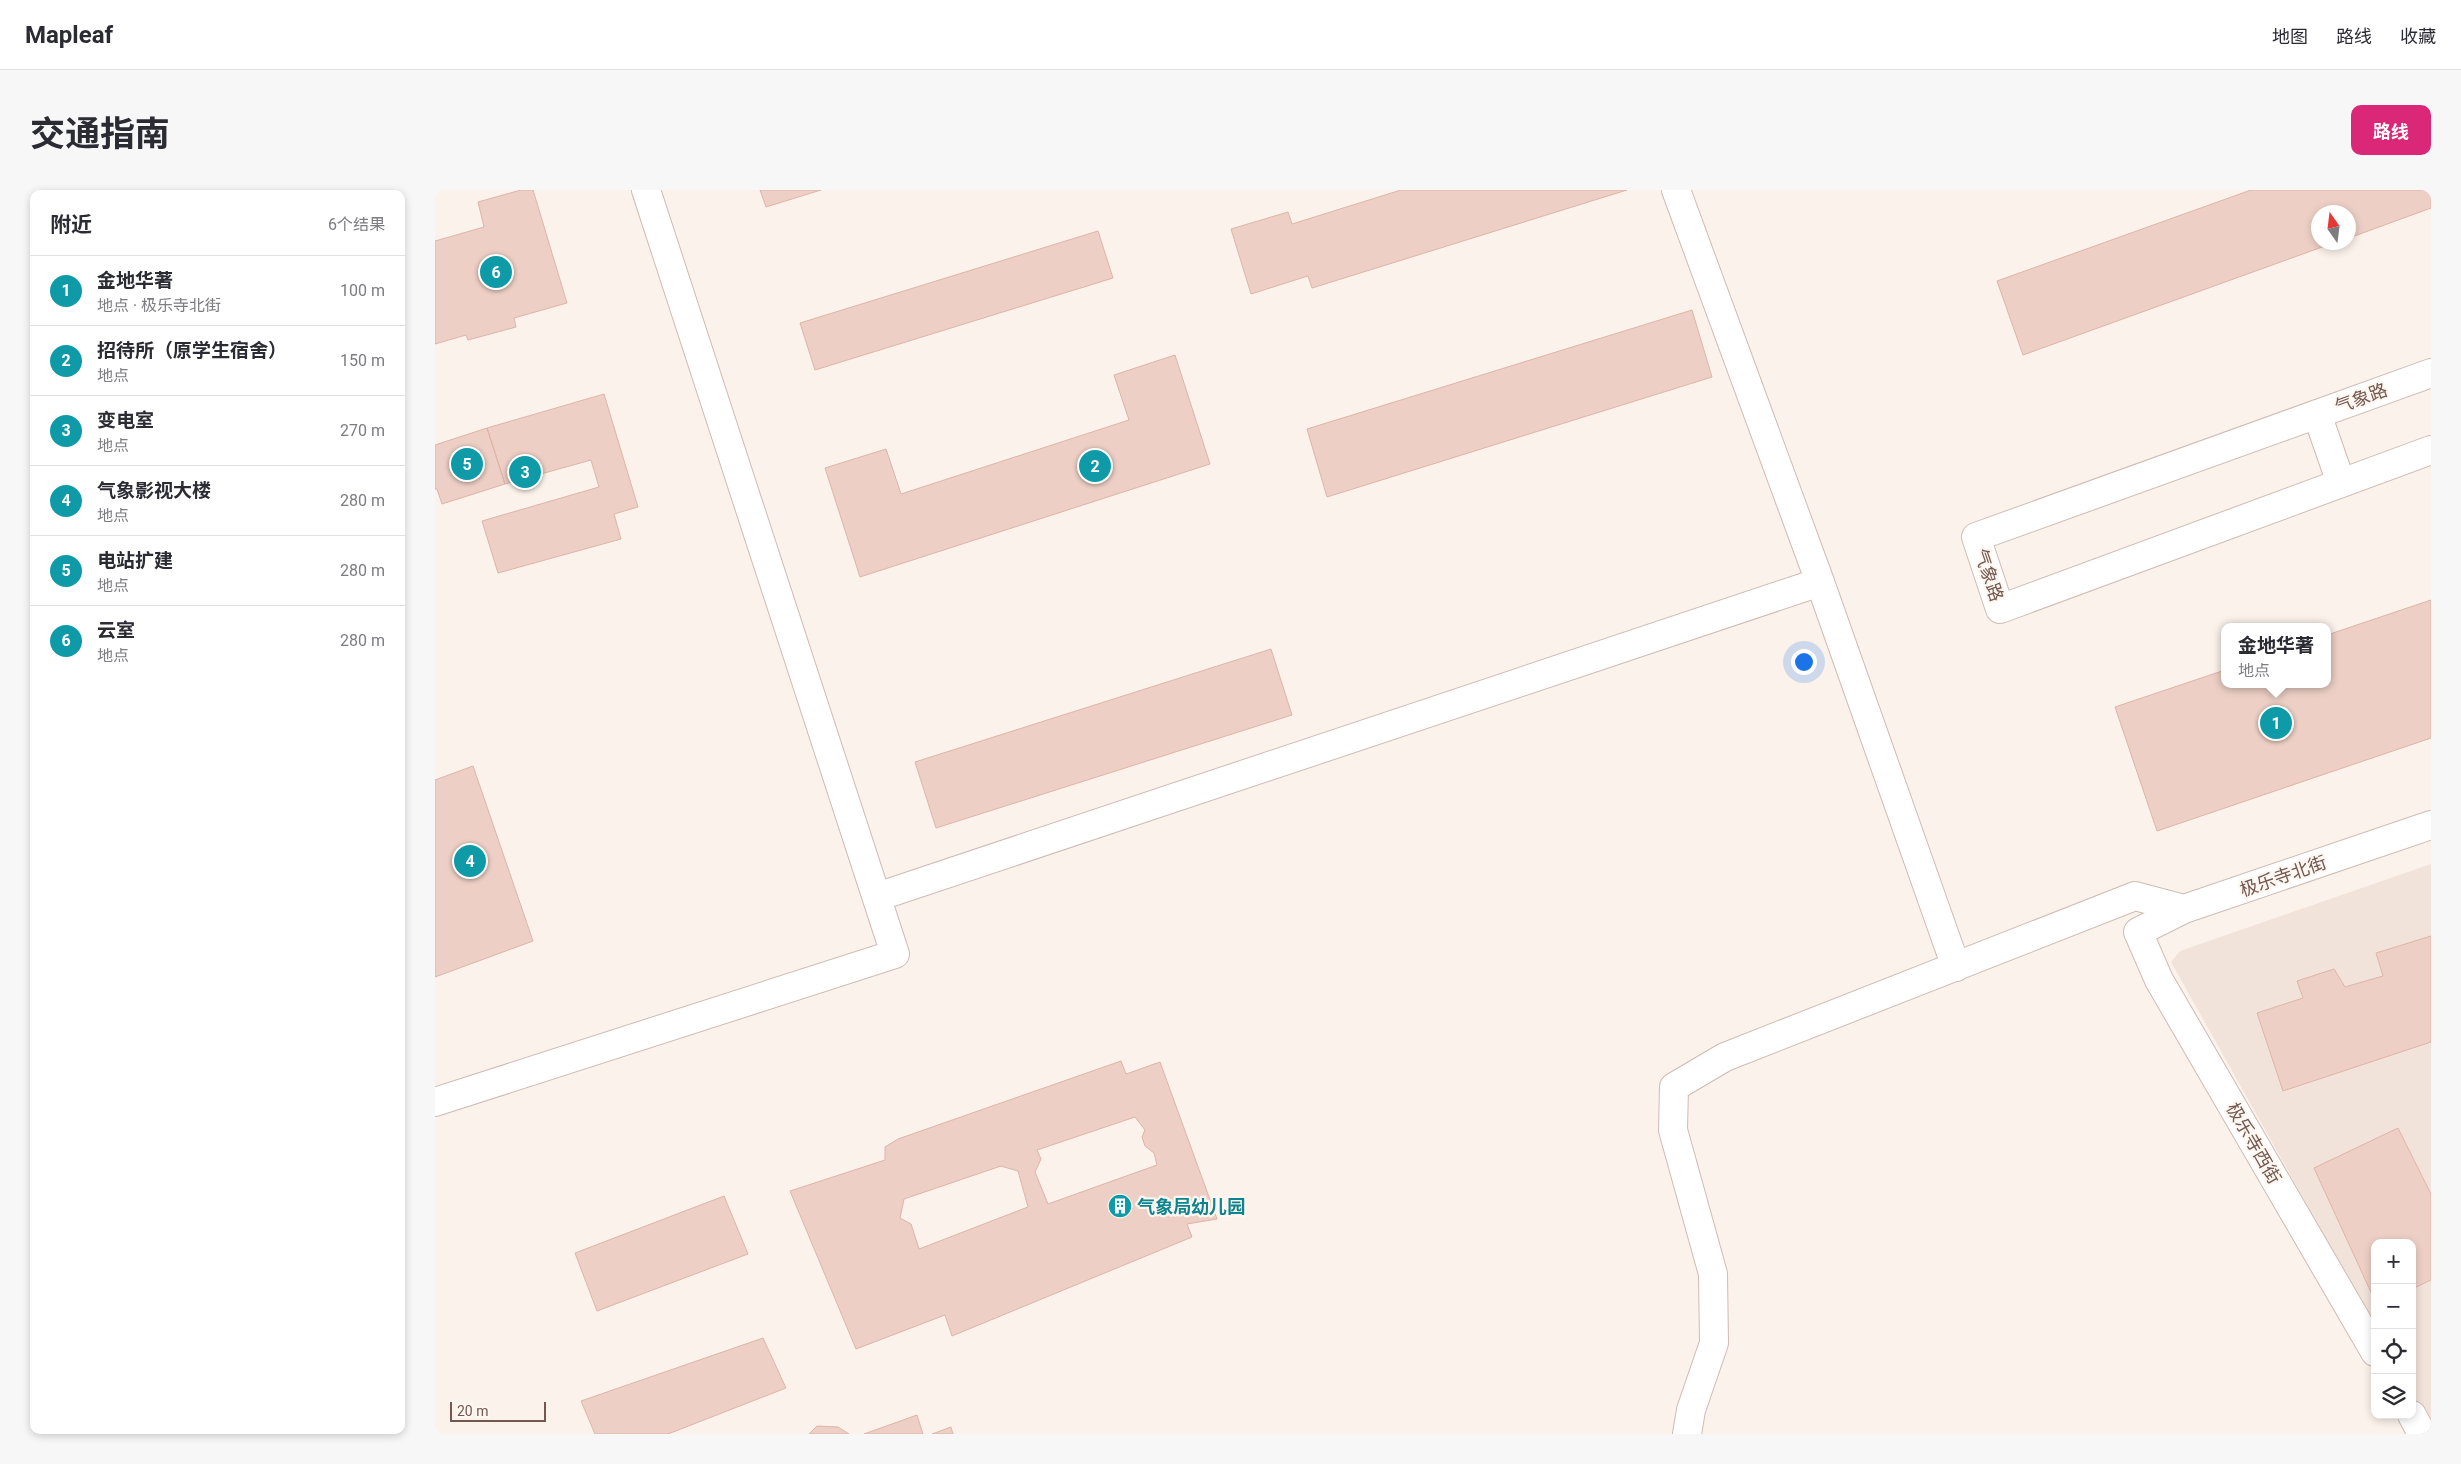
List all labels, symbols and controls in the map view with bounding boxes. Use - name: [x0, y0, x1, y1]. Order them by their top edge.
- text: Mapleaf: [25, 21, 113, 49]
- text: 地图: [2272, 26, 2308, 47]
- text: 路线: [2336, 26, 2372, 47]
- text: 收藏: [2400, 26, 2436, 47]
- button: 路线: [2351, 105, 2431, 155]
- text: 交通指南: [30, 114, 170, 155]
- north arrow: [2311, 205, 2356, 250]
- text: 附近: [50, 213, 92, 237]
- text: 6个结果: [328, 215, 385, 234]
- pin: 6: [480, 253, 512, 291]
- text: 金地华著: [97, 269, 173, 292]
- text: 1: [61, 281, 71, 300]
- text: 100 m: [340, 281, 385, 300]
- text: 地点 · 极乐寺北街: [97, 296, 221, 315]
- text: 招待所（原学生宿舍）: [97, 339, 287, 362]
- text: 2: [61, 351, 71, 370]
- text: 150 m: [340, 351, 385, 370]
- text: 地点: [97, 366, 129, 385]
- street label: 气象路: [2332, 379, 2390, 417]
- text: 变电室: [97, 409, 154, 432]
- text: 3: [61, 421, 71, 440]
- text: 270 m: [340, 421, 385, 440]
- text: 地点: [97, 436, 129, 455]
- pin: 5: [451, 445, 483, 483]
- pin: 2: [1079, 447, 1111, 485]
- pin: 3: [509, 453, 541, 491]
- text: 气象影视大楼: [97, 479, 211, 502]
- text: 4: [61, 491, 71, 510]
- text: 280 m: [340, 491, 385, 510]
- text: 地点: [97, 506, 129, 525]
- street label: 气象路: [1970, 546, 2008, 604]
- text: 电站扩建: [97, 549, 173, 572]
- text: 5: [61, 561, 71, 580]
- text: 280 m: [340, 561, 385, 580]
- text: 地点: [97, 576, 129, 595]
- text: 云室: [97, 619, 135, 642]
- popup: [2221, 623, 2331, 688]
- text: 6: [61, 631, 71, 650]
- text: 280 m: [340, 631, 385, 650]
- text: 金地华著: [2238, 634, 2314, 657]
- text: 地点: [97, 646, 129, 665]
- your location: [1791, 649, 1817, 675]
- text: 地点: [2238, 661, 2270, 680]
- pin: 1: [2260, 704, 2292, 742]
- pin: 4: [454, 842, 486, 880]
- street label: 极乐寺北街: [2237, 851, 2329, 901]
- street label: 极乐寺西街: [2222, 1099, 2286, 1187]
- building icon: 气象局幼儿园: [1107, 1193, 1133, 1219]
- place label: 气象局幼儿园: [1137, 1196, 1245, 1217]
- map controls: [2371, 1239, 2416, 1419]
- button: +: [2371, 1239, 2416, 1284]
- button: −: [2371, 1284, 2416, 1329]
- button: locate: [2371, 1329, 2416, 1374]
- button: layers: [2371, 1374, 2416, 1419]
- scale bar: [450, 1399, 546, 1422]
- text: 20 m: [457, 1403, 489, 1419]

